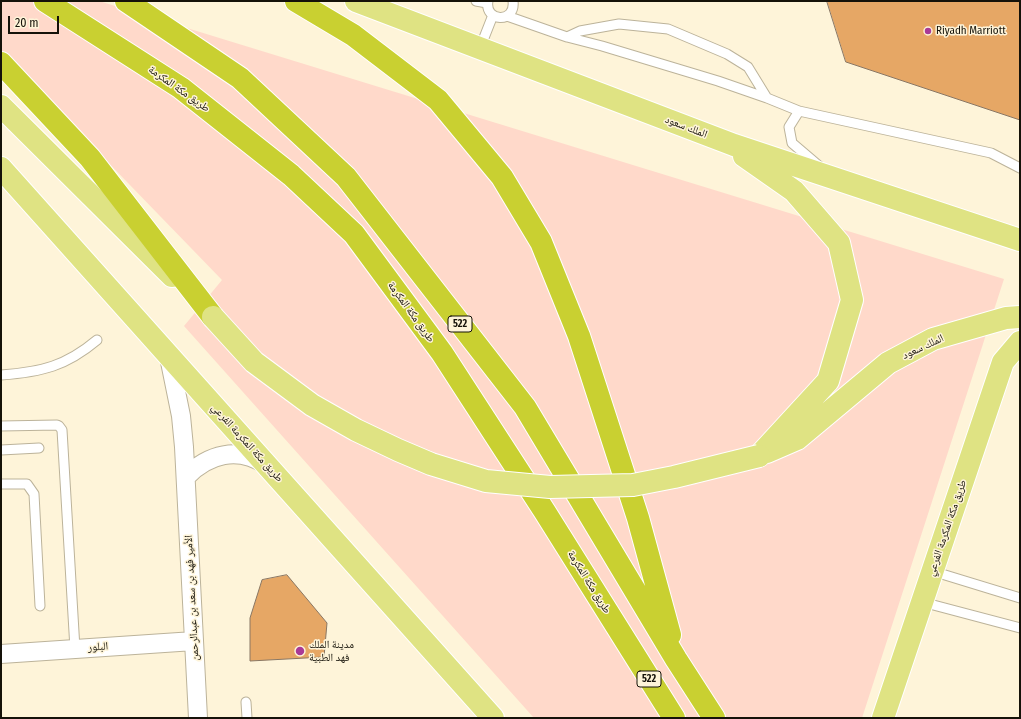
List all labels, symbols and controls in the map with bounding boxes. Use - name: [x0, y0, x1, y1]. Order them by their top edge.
- scale bar: [10, 8, 61, 34]
- text: 20 m: [15, 16, 39, 30]
- place label: Riyadh Marriott: [936, 24, 1006, 38]
- marker: Riyadh Marriott: [923, 26, 933, 36]
- street label: طريق مكة المكرمة: [146, 63, 212, 115]
- street label: الملك سعود: [663, 113, 709, 141]
- street label: طريق مكة المكرمة: [385, 279, 437, 345]
- road number: 522: [448, 316, 472, 332]
- street label: الملك سعود: [900, 332, 946, 362]
- street label: طريق مكة المكرمة الفرعي: [208, 401, 286, 485]
- street label: طريق مكة المكرمة الفرعي: [924, 478, 970, 578]
- street label: الأمير فهد بن سعد بن عبدالرحمن: [182, 535, 202, 661]
- street label: طريق مكة المكرمة: [564, 548, 614, 616]
- place label: مدينة الملك فهد الطبية: [309, 638, 354, 664]
- street label: البلور: [87, 640, 109, 654]
- marker: مدينة الملك فهد الطبية: [294, 645, 306, 657]
- road number: 522: [637, 671, 661, 687]

